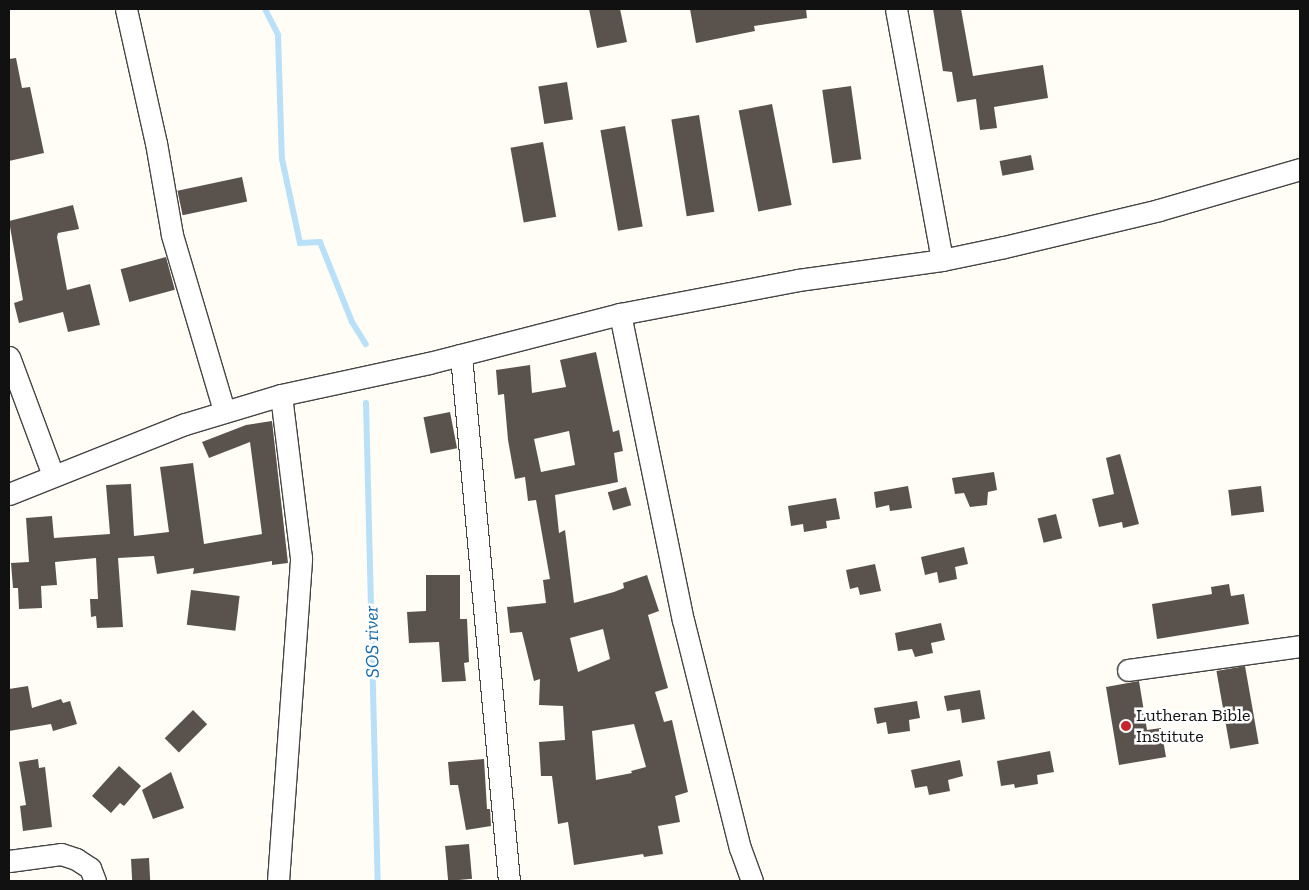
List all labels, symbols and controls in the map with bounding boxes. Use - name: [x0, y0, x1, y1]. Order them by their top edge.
- water label: SOS river: [360, 606, 384, 678]
- place label: Lutheran Bible Institute: [1136, 705, 1250, 748]
- marker: Lutheran Bible Institute: [1120, 720, 1132, 732]

